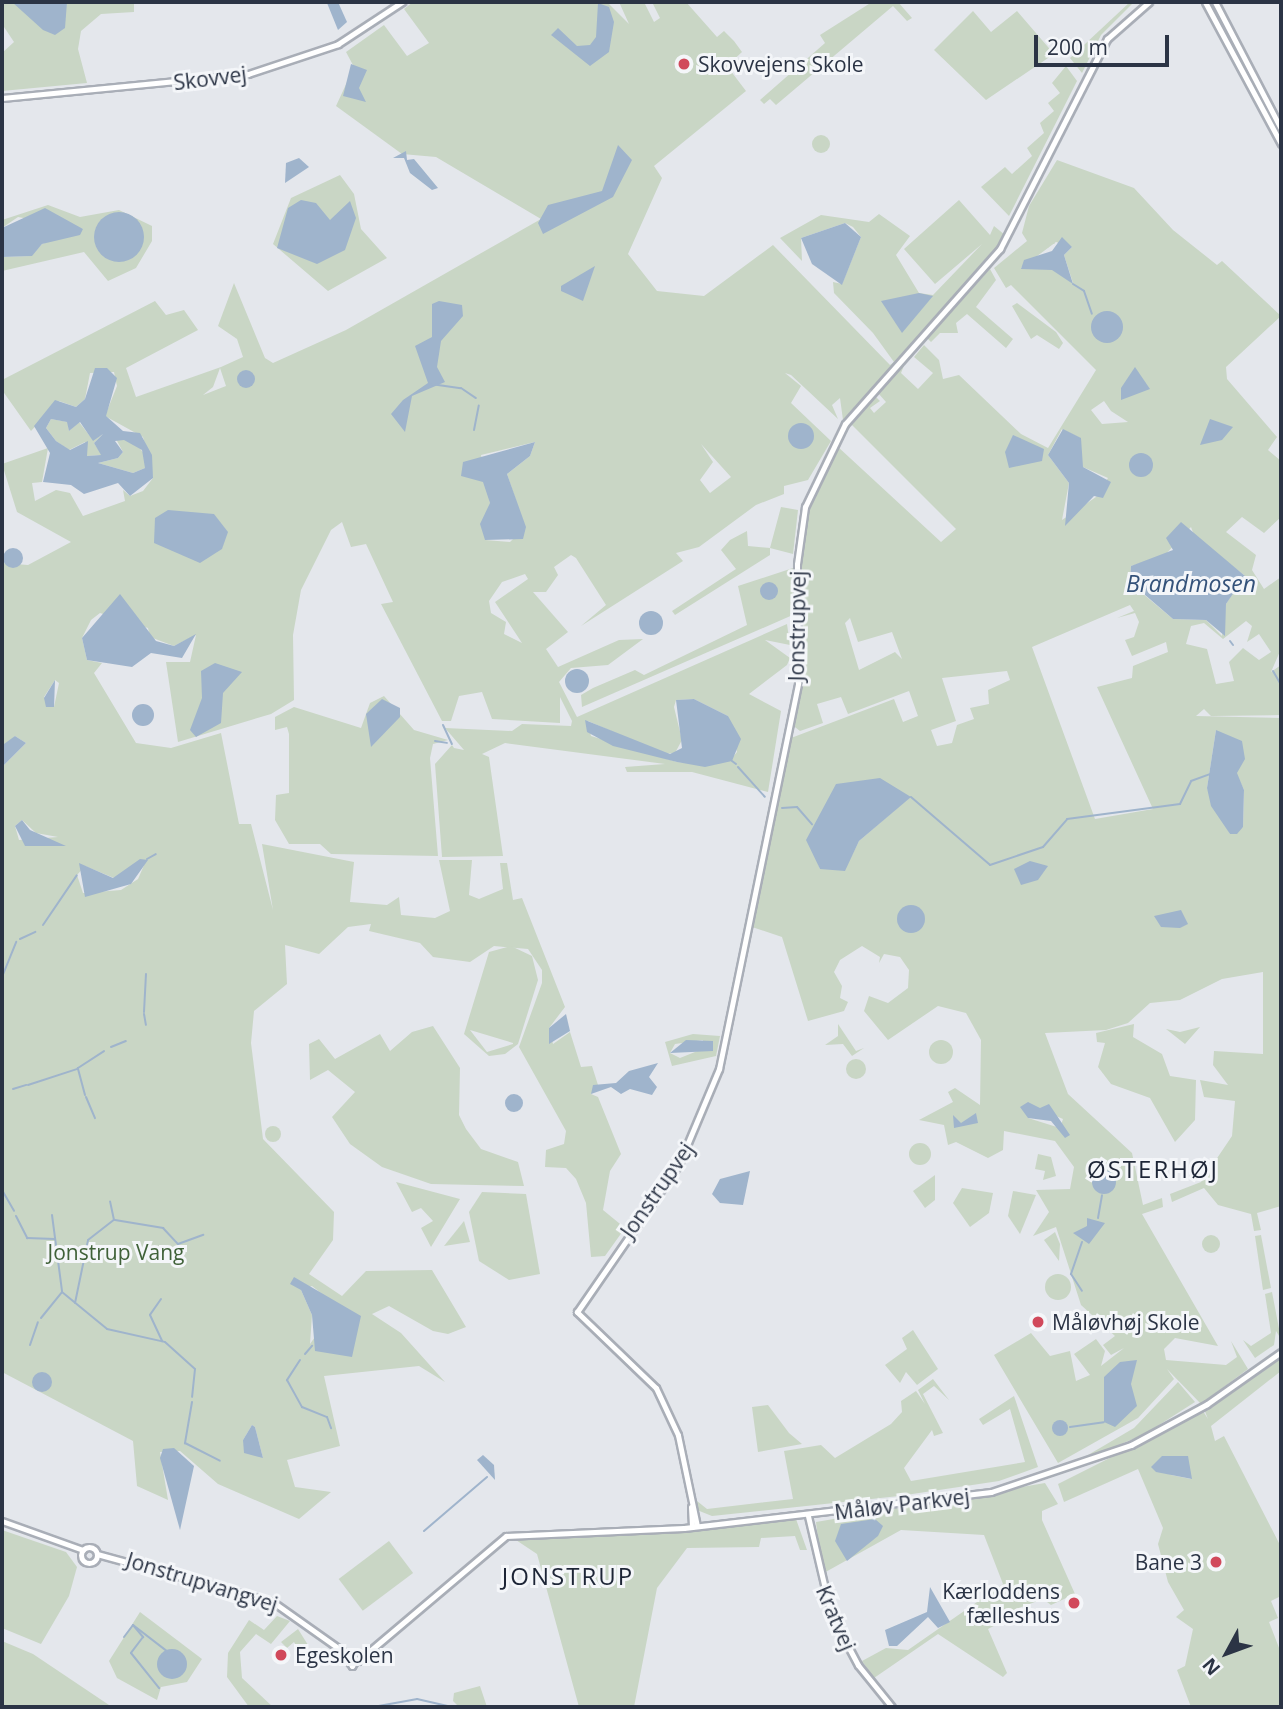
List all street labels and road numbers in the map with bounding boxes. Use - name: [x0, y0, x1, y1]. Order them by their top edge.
- street label: Skovvej: [172, 61, 248, 95]
- street label: Jonstrupvej: [783, 571, 811, 681]
- street label: Jonstrupvej: [615, 1137, 699, 1243]
- street label: Måløv Parkvej: [833, 1483, 971, 1525]
- street label: Jonstrupvangvej: [123, 1547, 281, 1617]
- street label: Kratvej: [811, 1582, 861, 1654]

